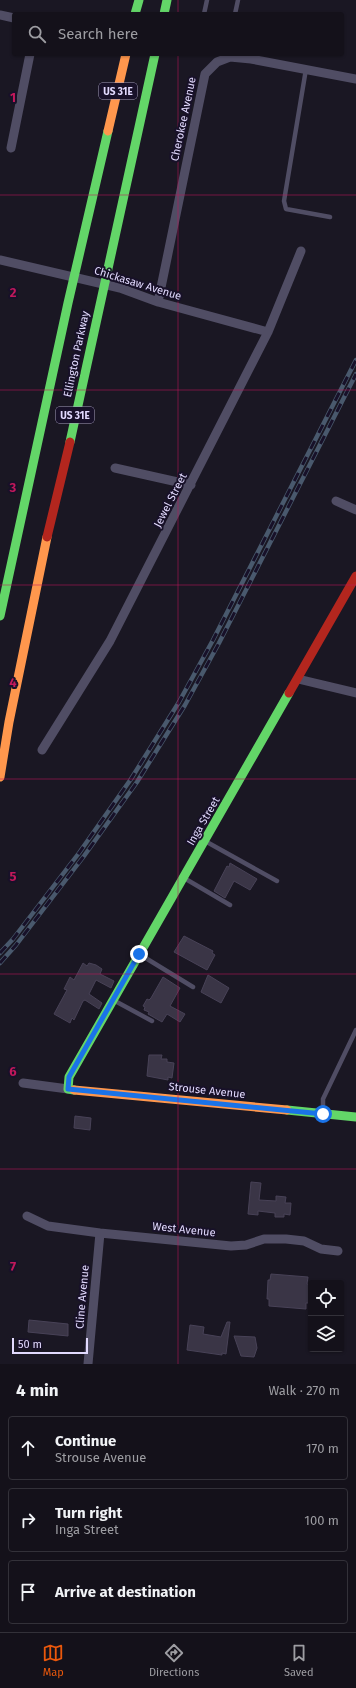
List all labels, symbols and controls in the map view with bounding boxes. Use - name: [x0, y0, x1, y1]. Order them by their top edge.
- search box: [12, 12, 344, 56]
- icon: search: [26, 23, 48, 45]
- text: Search here: [58, 25, 138, 43]
- street label: Cherokee Avenue: [168, 76, 199, 162]
- road number: US 31E: [99, 83, 137, 99]
- text: 1: [10, 90, 16, 105]
- street label: Chickasaw Avenue: [93, 264, 183, 303]
- text: 2: [10, 285, 17, 300]
- street label: Ellington Parkway: [61, 309, 92, 398]
- road number: US 31E: [56, 407, 94, 423]
- street label: Jewel Street: [151, 471, 190, 530]
- text: 3: [9, 480, 17, 495]
- text: 4: [9, 675, 17, 690]
- street label: Inga Street: [184, 795, 223, 848]
- text: 5: [10, 869, 17, 884]
- route end: [130, 945, 148, 963]
- text: 6: [9, 1064, 17, 1079]
- street label: Strouse Avenue: [168, 1080, 246, 1101]
- route start: [314, 1105, 332, 1123]
- street label: West Avenue: [152, 1220, 216, 1239]
- text: 7: [10, 1259, 16, 1274]
- street label: Cline Avenue: [73, 1264, 92, 1330]
- map controls: [308, 1280, 344, 1352]
- button: locate: [308, 1280, 344, 1316]
- button: layers: [308, 1316, 344, 1352]
- scale bar: [12, 1336, 88, 1355]
- text: 50 m: [18, 1338, 42, 1351]
- text: 4 min: [16, 1380, 59, 1401]
- text: Walk · 270 m: [268, 1383, 340, 1398]
- text: Continue: [55, 1432, 116, 1450]
- icon: ahead: [17, 1437, 39, 1459]
- text: 170 m: [306, 1441, 339, 1456]
- text: Strouse Avenue: [55, 1450, 146, 1465]
- text: Turn right: [55, 1504, 122, 1522]
- icon: right: [17, 1509, 39, 1531]
- text: 100 m: [304, 1513, 339, 1528]
- text: Inga Street: [55, 1522, 119, 1537]
- icon: arrive: [17, 1581, 39, 1603]
- text: Arrive at destination: [55, 1583, 196, 1601]
- tab: Map: [42, 1642, 64, 1679]
- tab: Directions: [149, 1642, 199, 1679]
- tab: Saved: [284, 1642, 314, 1679]

